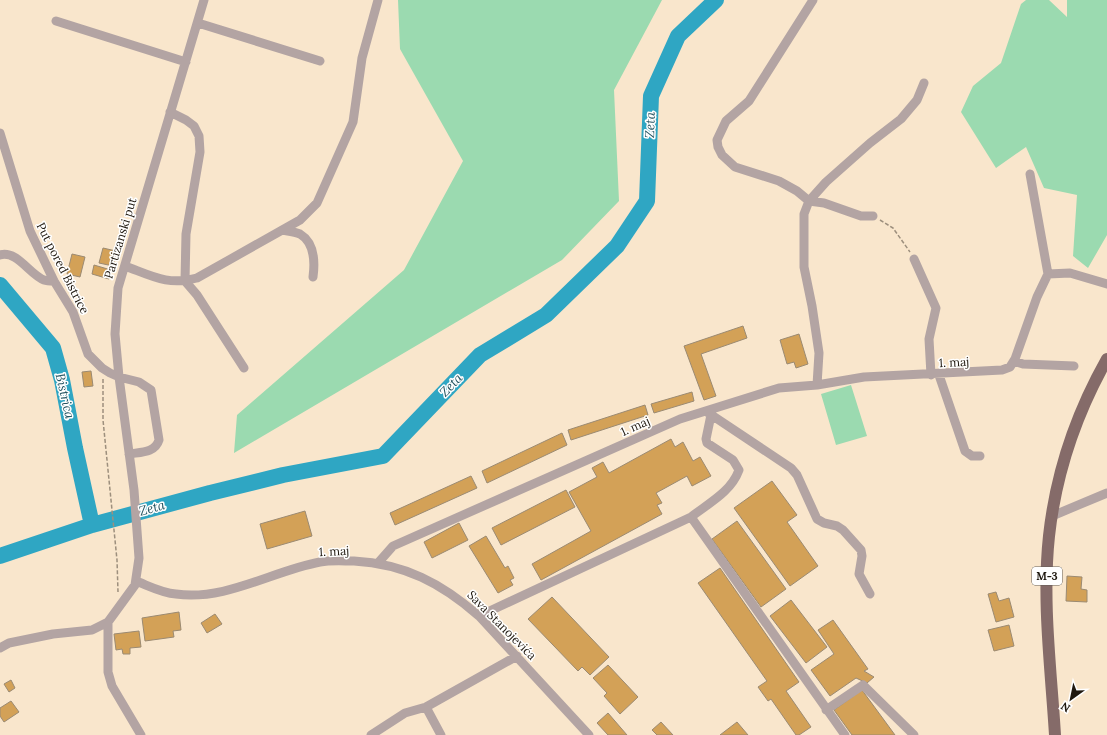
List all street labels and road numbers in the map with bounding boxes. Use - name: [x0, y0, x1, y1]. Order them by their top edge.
- street label: Partizanski put: [101, 195, 140, 280]
- street label: Put pored Bistrice: [33, 220, 93, 317]
- street label: 1. maj: [938, 354, 970, 370]
- street label: 1. maj: [618, 413, 652, 439]
- street label: 1. maj: [318, 543, 350, 559]
- road number: M-3: [1032, 567, 1062, 585]
- street label: Sava Stanojevića: [464, 587, 540, 663]

